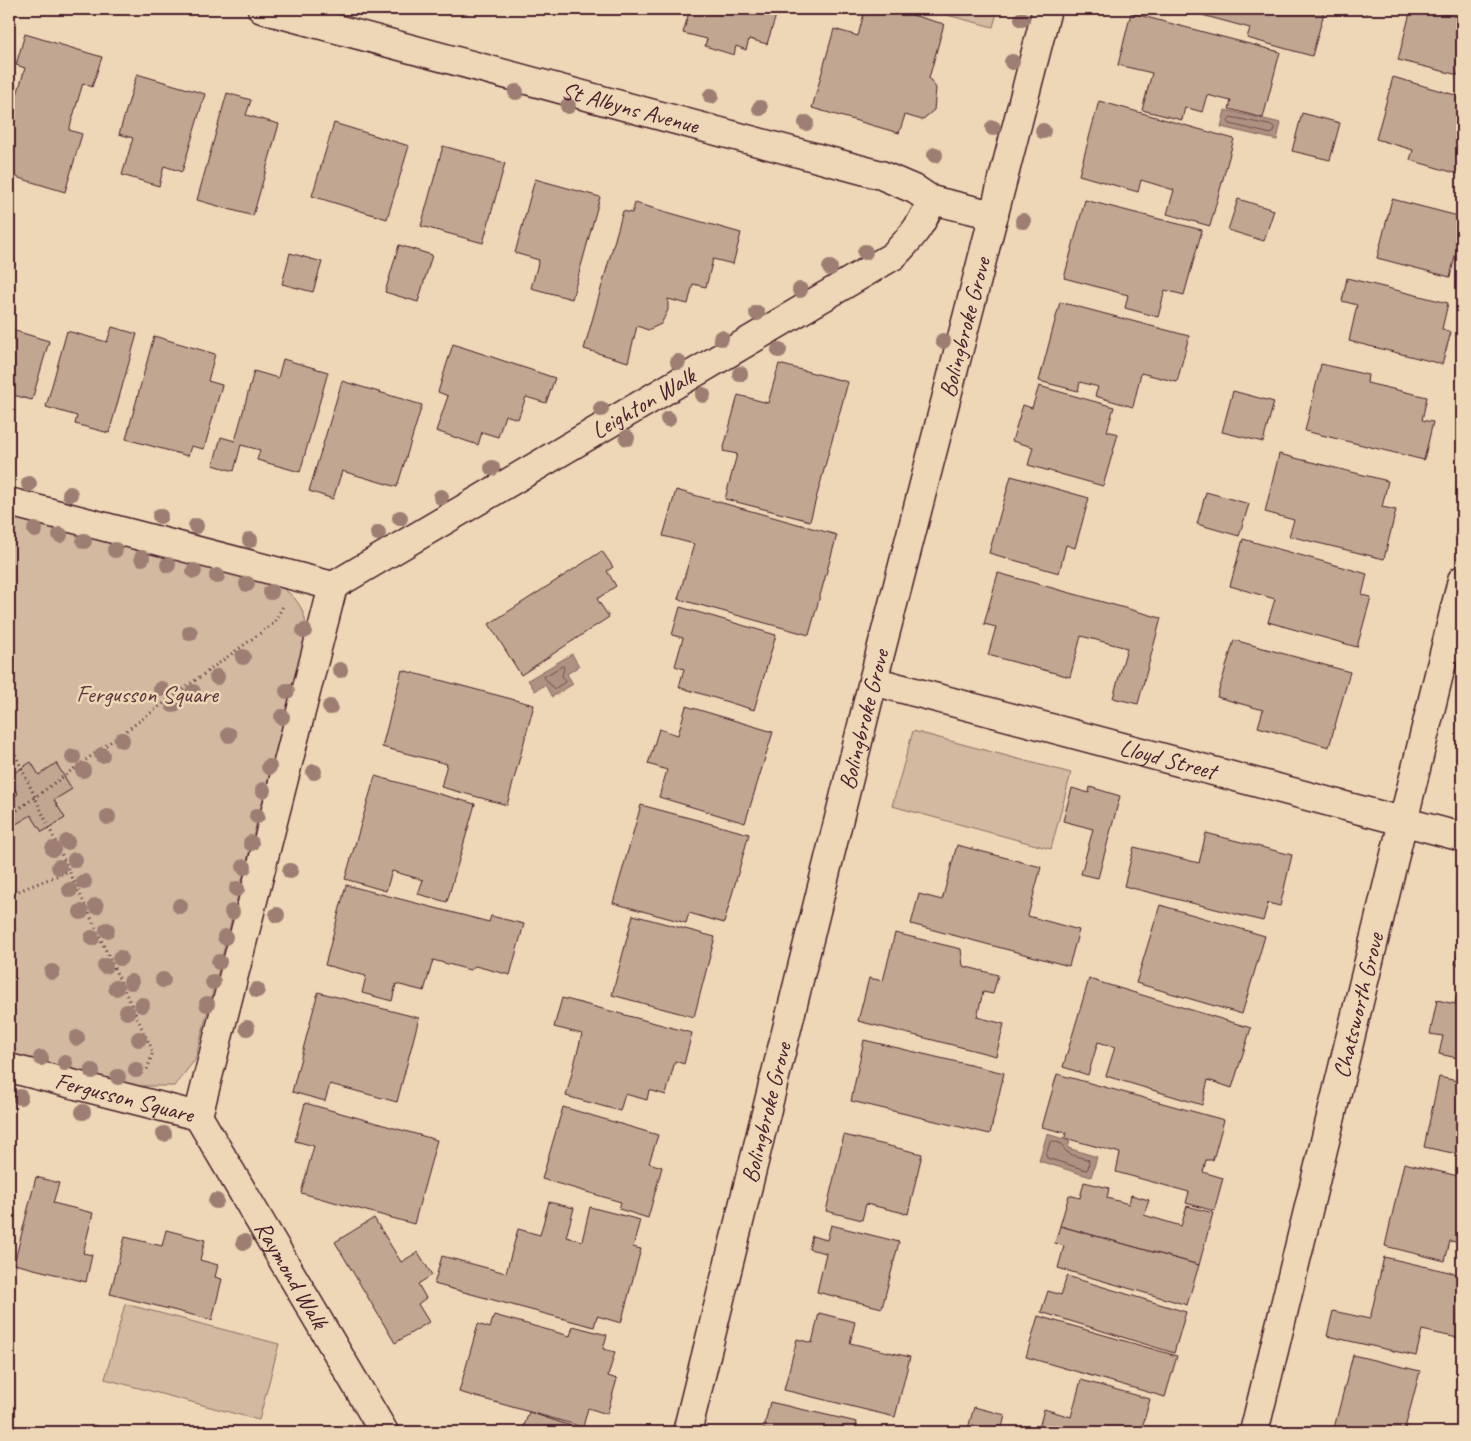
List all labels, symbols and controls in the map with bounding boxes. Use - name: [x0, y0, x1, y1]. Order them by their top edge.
- street label: St Albyns Avenue: [558, 75, 704, 141]
- street label: Bolingbroke Grove: [932, 252, 998, 401]
- street label: Leighton Walk: [586, 360, 703, 446]
- street label: Bolingbroke Grove: [832, 644, 896, 793]
- park label: Fergusson Square: [76, 679, 220, 709]
- street label: Lloyd Street: [1116, 732, 1222, 787]
- street label: Chatsworth Grove: [1326, 928, 1391, 1081]
- street label: Bolingbroke Grove: [734, 1037, 798, 1186]
- street label: Fergusson Square: [52, 1065, 199, 1130]
- street label: Raymond Walk: [248, 1215, 336, 1336]

